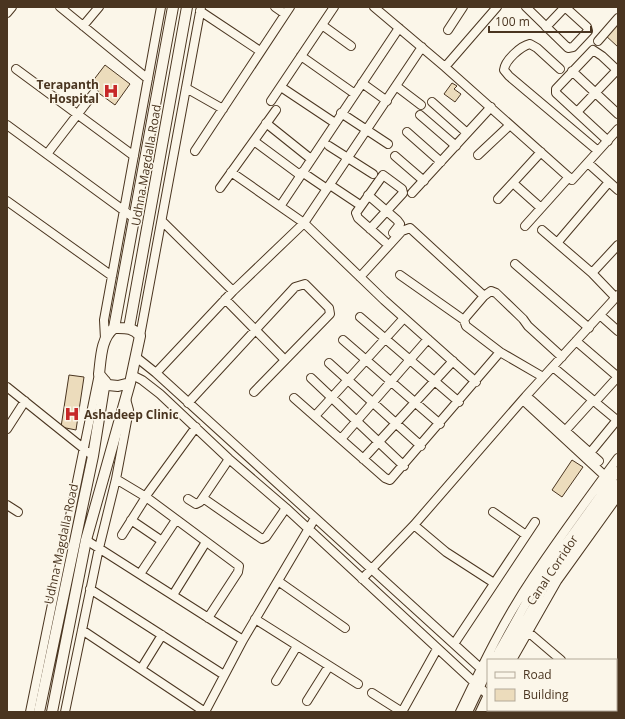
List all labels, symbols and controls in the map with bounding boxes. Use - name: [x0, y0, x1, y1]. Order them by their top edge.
- scale bar: [489, 8, 591, 34]
- text: 100 m: [495, 13, 530, 30]
- place label: Terapanth Hospital: [36, 76, 99, 107]
- hospital icon: Terapanth Hospital: [102, 82, 120, 100]
- street label: Udhna Magdalla Road: [127, 103, 165, 227]
- hospital icon: Ashadeep Clinic: [63, 405, 81, 423]
- place label: Ashadeep Clinic: [84, 406, 179, 423]
- street label: Udhna Magdalla Road: [40, 482, 82, 606]
- street label: Canal Corridor: [522, 531, 582, 609]
- legend: [487, 659, 617, 711]
- text: Road: [523, 666, 552, 683]
- text: Building: [523, 686, 569, 703]

